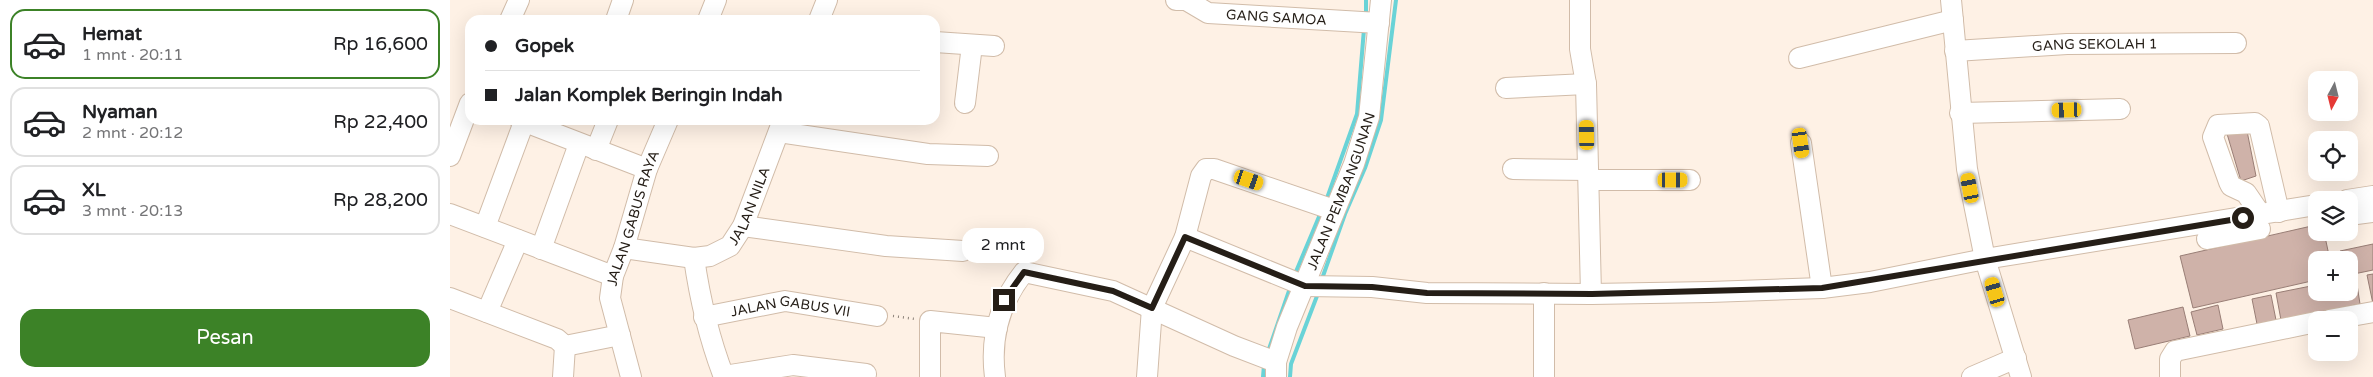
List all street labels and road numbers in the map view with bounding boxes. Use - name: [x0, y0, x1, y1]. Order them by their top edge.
- street label: GANG SAMOA: [1225, 6, 1327, 29]
- street label: GANG SEKOLAH 1: [2031, 35, 2158, 55]
- street label: JALAN PEMBANGUNAN: [1303, 110, 1379, 273]
- street label: JALAN GABUS RAYA: [604, 148, 663, 287]
- street label: JALAN NILA: [725, 164, 774, 248]
- street label: JALAN GABUS VII: [729, 292, 852, 321]

